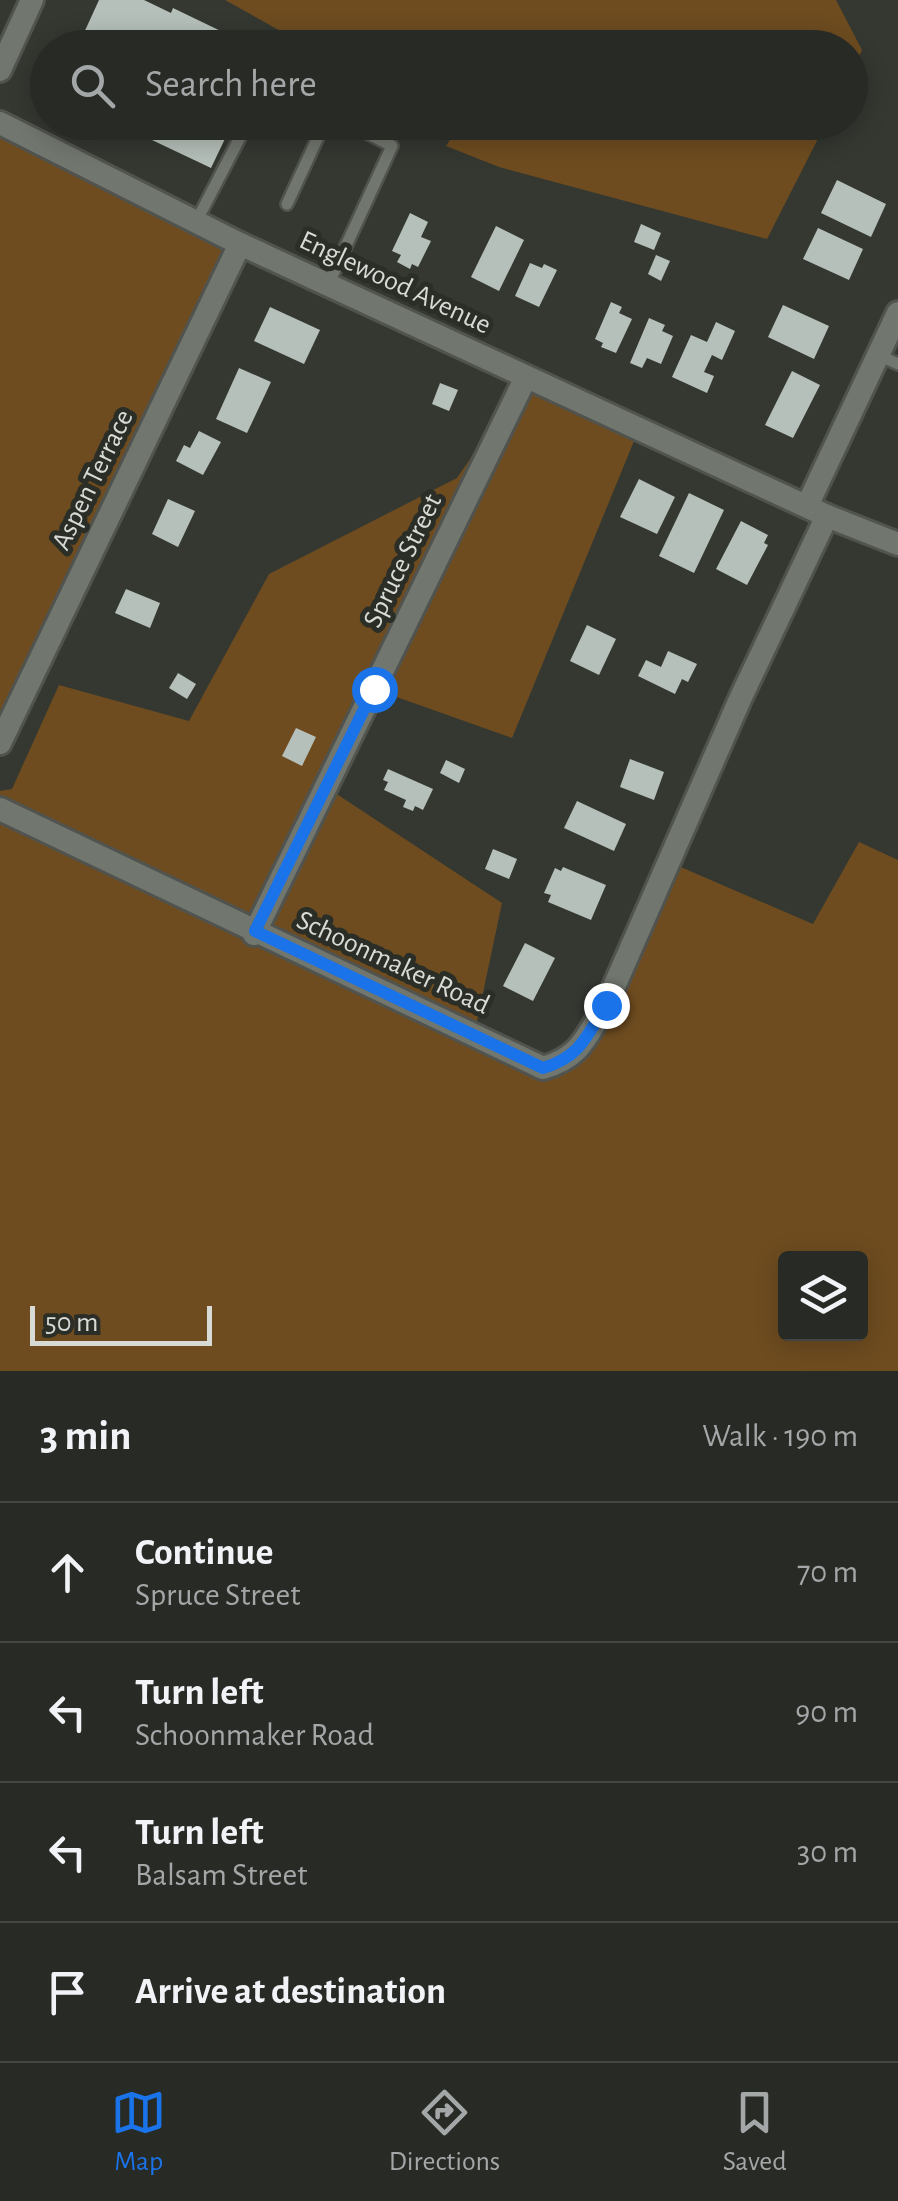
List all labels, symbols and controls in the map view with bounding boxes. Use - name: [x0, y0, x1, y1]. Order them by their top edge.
- search box: [30, 30, 868, 140]
- icon: search: [65, 58, 120, 113]
- text: Search here: [145, 66, 317, 104]
- street label: Englewood Avenue: [295, 226, 495, 340]
- street label: Aspen Terrace: [47, 406, 139, 554]
- street label: Spruce Street: [359, 490, 447, 632]
- route start: [352, 667, 398, 713]
- street label: Schoonmaker Road: [292, 906, 494, 1020]
- route end: [584, 983, 630, 1029]
- map controls: [778, 1251, 868, 1341]
- button: layers: [778, 1251, 868, 1341]
- scale bar: [30, 1301, 212, 1346]
- text: 50 m: [45, 1309, 99, 1337]
- text: 3 min: [40, 1415, 132, 1457]
- text: Walk · 190 m: [702, 1420, 858, 1452]
- text: Continue: [135, 1534, 273, 1572]
- icon: ahead: [40, 1545, 95, 1600]
- text: 70 m: [797, 1556, 858, 1588]
- text: Spruce Street: [135, 1579, 300, 1611]
- text: Turn left: [135, 1674, 263, 1712]
- icon: left: [40, 1685, 95, 1740]
- text: 90 m: [795, 1696, 858, 1728]
- text: Schoonmaker Road: [135, 1719, 374, 1751]
- text: Turn left: [135, 1814, 263, 1852]
- icon: left: [40, 1825, 95, 1880]
- text: 30 m: [797, 1836, 858, 1868]
- text: Balsam Street: [135, 1859, 307, 1891]
- icon: arrive: [40, 1965, 95, 2020]
- text: Arrive at destination: [135, 1973, 446, 2011]
- tab: Map: [111, 2085, 166, 2179]
- tab: Directions: [389, 2085, 500, 2179]
- tab: Saved: [723, 2085, 787, 2179]

